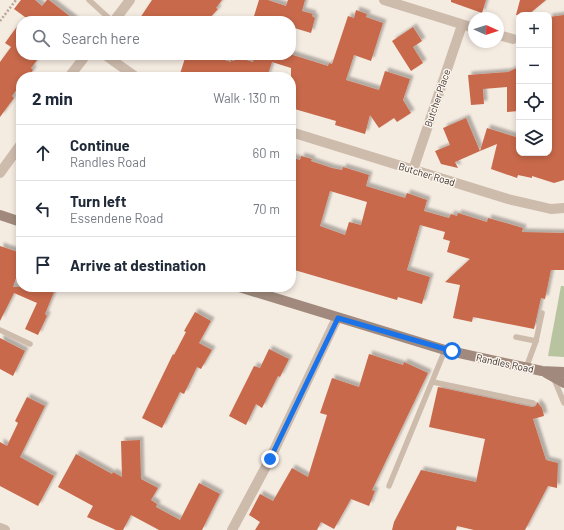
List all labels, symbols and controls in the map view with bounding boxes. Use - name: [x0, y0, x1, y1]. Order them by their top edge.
- north arrow: [468, 12, 504, 48]
- map controls: [516, 12, 552, 156]
- button: +: [516, 12, 552, 48]
- search box: [16, 16, 296, 60]
- icon: search: [30, 27, 52, 49]
- text: Search here: [62, 29, 140, 47]
- button: −: [516, 48, 552, 84]
- street label: Butcher Place: [422, 68, 452, 128]
- button: locate: [516, 84, 552, 120]
- text: 2 min: [32, 88, 73, 108]
- text: Walk · 130 m: [213, 90, 280, 106]
- button: layers: [516, 120, 552, 156]
- text: Continue: [70, 136, 130, 154]
- icon: ahead: [32, 142, 54, 164]
- text: 60 m: [253, 145, 280, 161]
- text: Randles Road: [70, 154, 146, 170]
- street label: Butcher Road: [397, 160, 457, 188]
- text: Turn left: [70, 192, 126, 210]
- icon: left: [32, 198, 54, 220]
- text: 70 m: [253, 201, 280, 217]
- text: Essendene Road: [70, 210, 163, 226]
- icon: arrive: [32, 254, 54, 276]
- text: Arrive at destination: [70, 256, 206, 274]
- route start: [443, 342, 461, 360]
- street label: Randles Road: [475, 351, 535, 375]
- route end: [261, 450, 279, 468]

